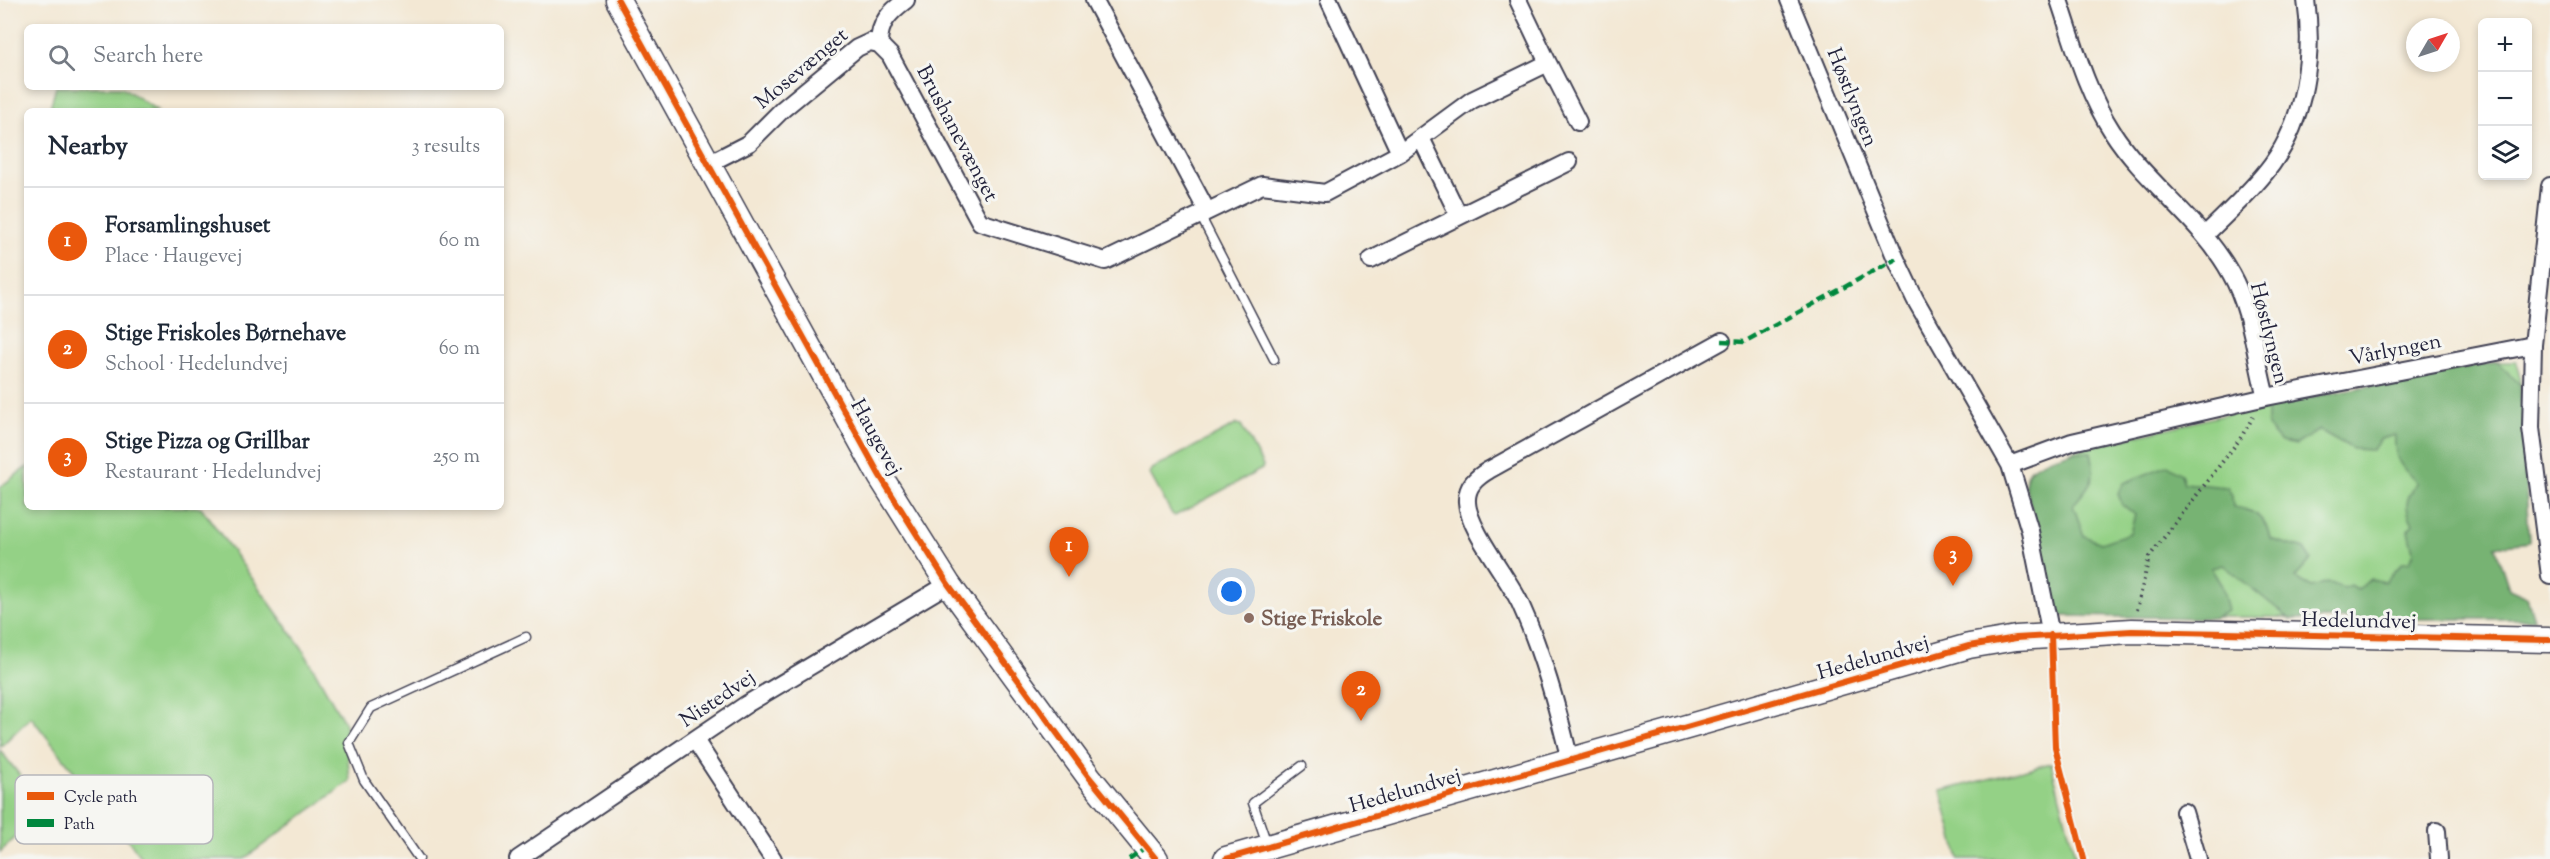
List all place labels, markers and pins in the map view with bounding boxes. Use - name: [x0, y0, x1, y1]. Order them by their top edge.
- pin: 1: [1050, 528, 1088, 577]
- pin: 3: [1934, 536, 1972, 586]
- place label: Stige Friskole: [1261, 605, 1382, 635]
- marker: Stige Friskole: [1242, 611, 1256, 625]
- pin: 2: [1342, 672, 1380, 721]

